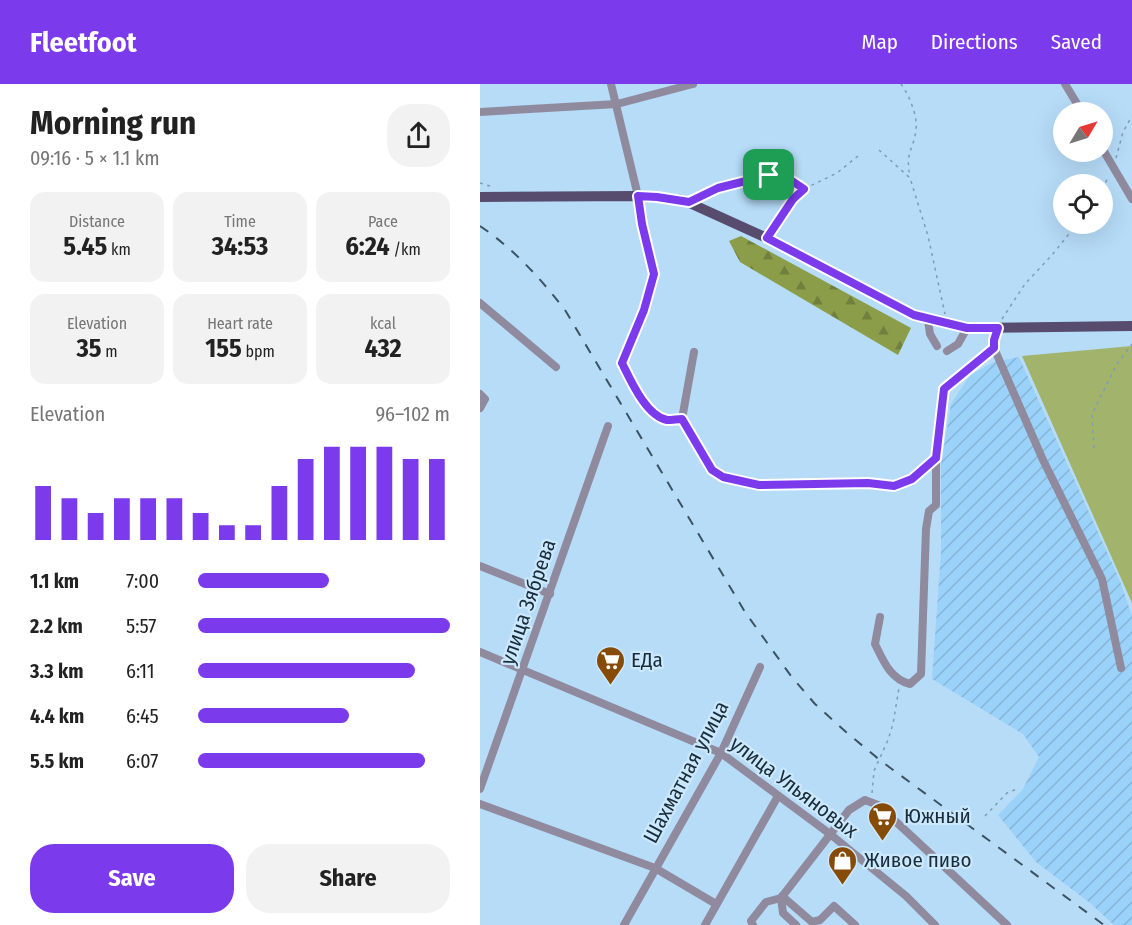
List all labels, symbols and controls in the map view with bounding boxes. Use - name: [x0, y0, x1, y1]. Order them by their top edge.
- text: Fleetfoot: [30, 26, 137, 59]
- text: Map: [861, 29, 898, 55]
- text: Directions: [931, 29, 1018, 55]
- text: Saved: [1051, 29, 1102, 55]
- north arrow: [1053, 102, 1113, 162]
- map controls: [1053, 102, 1113, 234]
- text: Morning run: [30, 103, 196, 143]
- button: share: [387, 104, 450, 167]
- text: 09:16 · 5 × 1.1 km: [30, 146, 160, 170]
- pin: [743, 149, 794, 200]
- icon: arrive: [752, 158, 785, 191]
- button: locate: [1053, 174, 1113, 234]
- text: Distance: [69, 212, 125, 231]
- text: Time: [224, 212, 256, 231]
- text: Pace: [368, 212, 398, 231]
- text: 5.45: [63, 231, 107, 262]
- text: 34:53: [212, 231, 268, 262]
- text: 6:24: [345, 231, 390, 262]
- text: km: [107, 240, 131, 259]
- text: /km: [390, 240, 421, 259]
- text: Elevation: [67, 314, 127, 333]
- text: Heart rate: [207, 314, 273, 333]
- text: kcal: [370, 314, 396, 333]
- text: 35: [76, 333, 102, 364]
- text: 155: [205, 333, 242, 364]
- text: 432: [364, 333, 402, 364]
- text: m: [102, 342, 118, 361]
- text: bpm: [242, 342, 275, 361]
- text: Elevation: [30, 402, 105, 426]
- text: 96–102 m: [375, 402, 450, 426]
- street label: улица Зябрева: [494, 536, 562, 668]
- text: 1.1 km: [30, 569, 79, 593]
- text: 7:00: [126, 569, 159, 593]
- text: 2.2 km: [30, 614, 83, 638]
- text: 5:57: [126, 614, 156, 638]
- supermarket icon: ЕДа: [594, 644, 626, 686]
- place label: ЕДа: [631, 647, 663, 673]
- text: 3.3 km: [30, 659, 83, 683]
- text: 6:11: [126, 659, 155, 683]
- street label: Шахматная улица: [638, 696, 734, 848]
- text: 4.4 km: [30, 704, 84, 728]
- text: 6:45: [126, 704, 159, 728]
- street label: улица Ульяновых: [725, 730, 864, 844]
- text: 5.5 km: [30, 749, 84, 773]
- text: 6:07: [126, 749, 158, 773]
- supermarket icon: Южный: [867, 800, 899, 842]
- place label: Южный: [904, 803, 971, 829]
- button: Save: [30, 844, 234, 913]
- button: Share: [246, 844, 450, 913]
- shop icon: Живое пиво: [827, 844, 859, 886]
- place label: Живое пиво: [864, 847, 972, 873]

